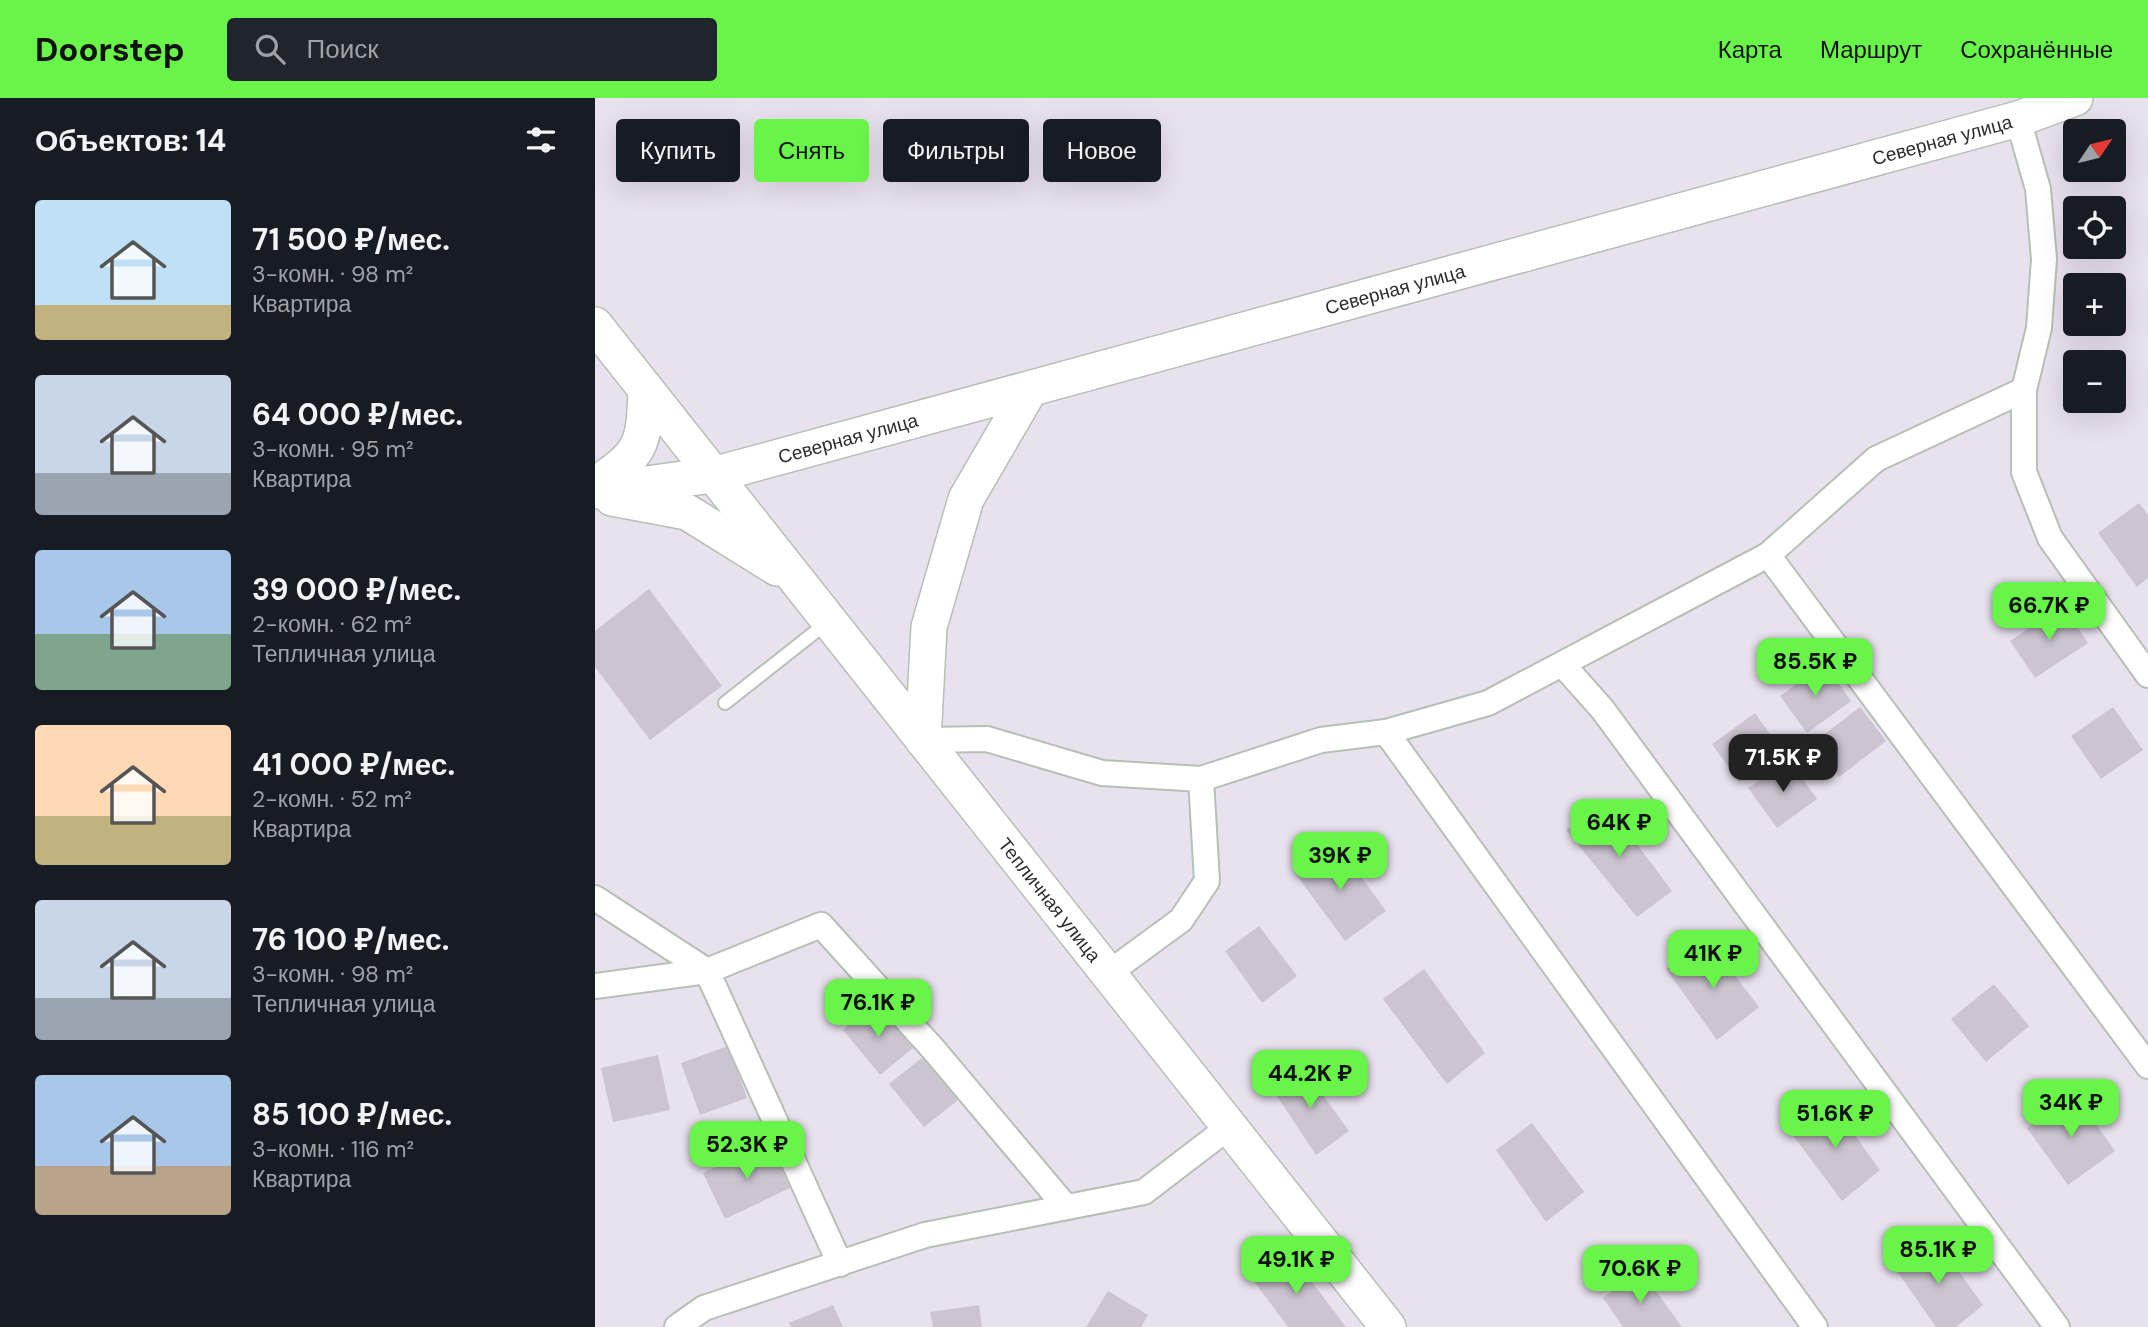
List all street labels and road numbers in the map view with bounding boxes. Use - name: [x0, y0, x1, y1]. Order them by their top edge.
- street label: Северная улица: [1869, 109, 2015, 171]
- street label: Северная улица: [1322, 258, 1468, 320]
- street label: Северная улица: [775, 407, 921, 469]
- street label: Тепличная улица: [993, 833, 1107, 967]

